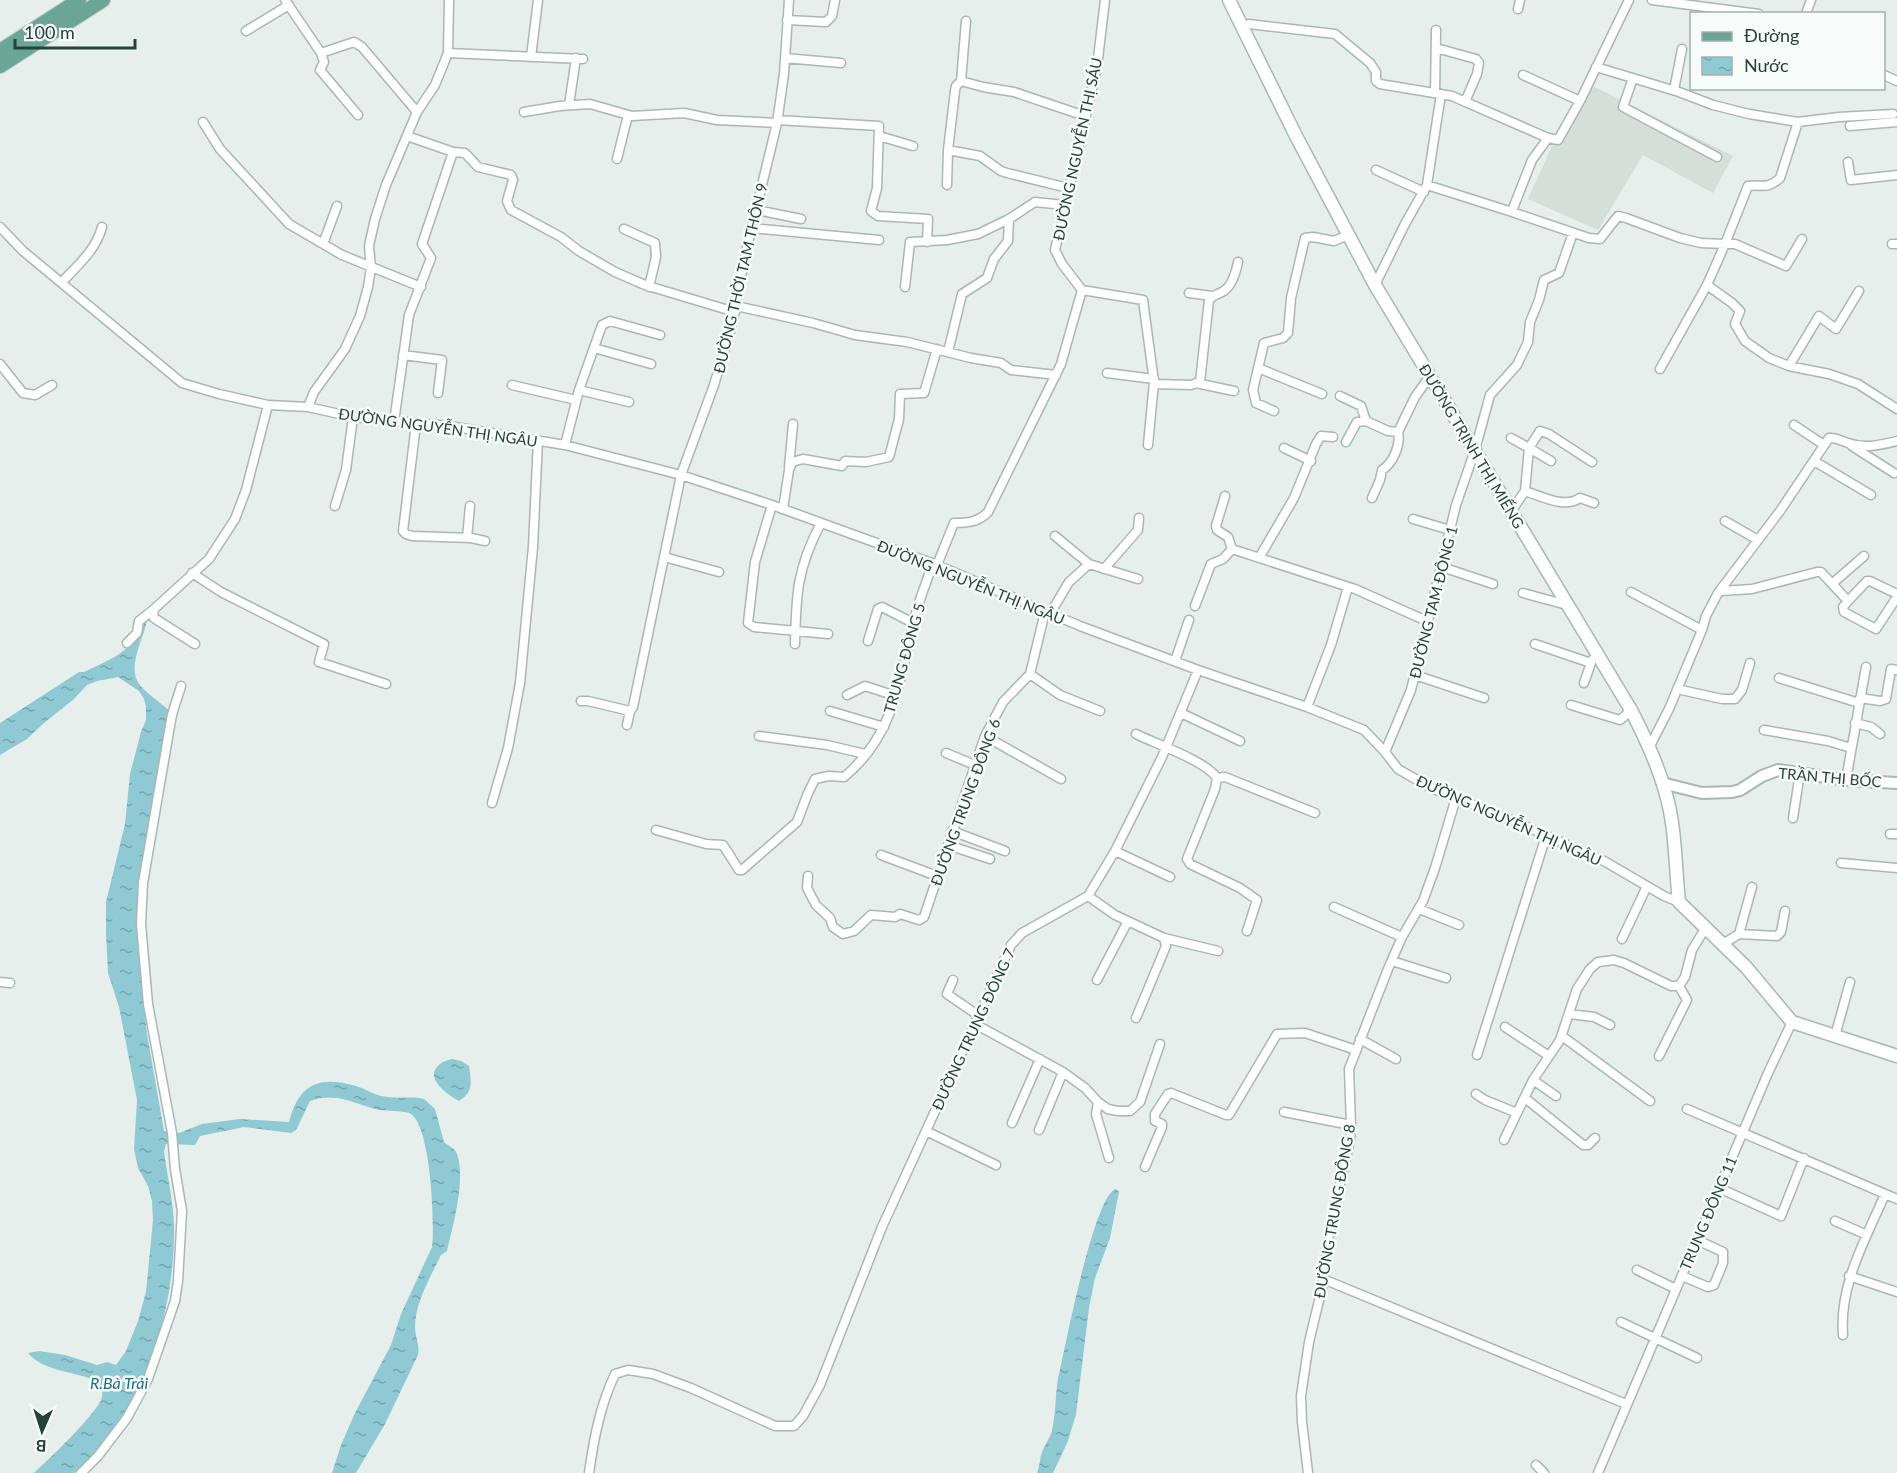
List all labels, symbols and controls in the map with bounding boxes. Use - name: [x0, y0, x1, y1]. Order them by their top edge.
- scale bar: [15, 12, 135, 50]
- legend: [1690, 12, 1885, 90]
- text: 100 m: [24, 21, 75, 43]
- text: Đường: [1744, 24, 1799, 46]
- text: Nước: [1744, 54, 1789, 76]
- street label: ĐƯỜNG NGUYỄN THỊ SÁU: [1048, 56, 1105, 242]
- street label: ĐƯỜNG THỜI TAM THÔN 9: [709, 181, 771, 375]
- street label: ĐƯỜNG TRỊNH THỊ MIẾNG: [1416, 360, 1528, 532]
- street label: ĐƯỜNG NGUYỄN THỊ NGÂU: [337, 403, 539, 450]
- street label: ĐƯỜNG TAM ĐÔNG 1: [1405, 524, 1461, 680]
- street label: ĐƯỜNG NGUYỄN THỊ NGÂU: [875, 535, 1068, 628]
- street label: TRUNG ĐÔNG 5: [880, 601, 928, 715]
- street label: ĐƯỜNG TRUNG ĐÔNG 6: [926, 716, 1004, 888]
- street label: TRẦN THỊ BỐC: [1778, 763, 1882, 790]
- street label: ĐƯỜNG NGUYỄN THỊ NGÂU: [1414, 770, 1605, 869]
- street label: ĐƯỜNG TRUNG ĐÔNG 7: [928, 945, 1019, 1113]
- street label: ĐƯỜNG TRUNG ĐÔNG 8: [1310, 1123, 1358, 1299]
- street label: TRUNG ĐÔNG 11: [1676, 1153, 1740, 1273]
- water label: R.Bà Trải: [90, 1373, 148, 1392]
- north arrow: [12, 1401, 72, 1461]
- text: B: [35, 1437, 47, 1456]

